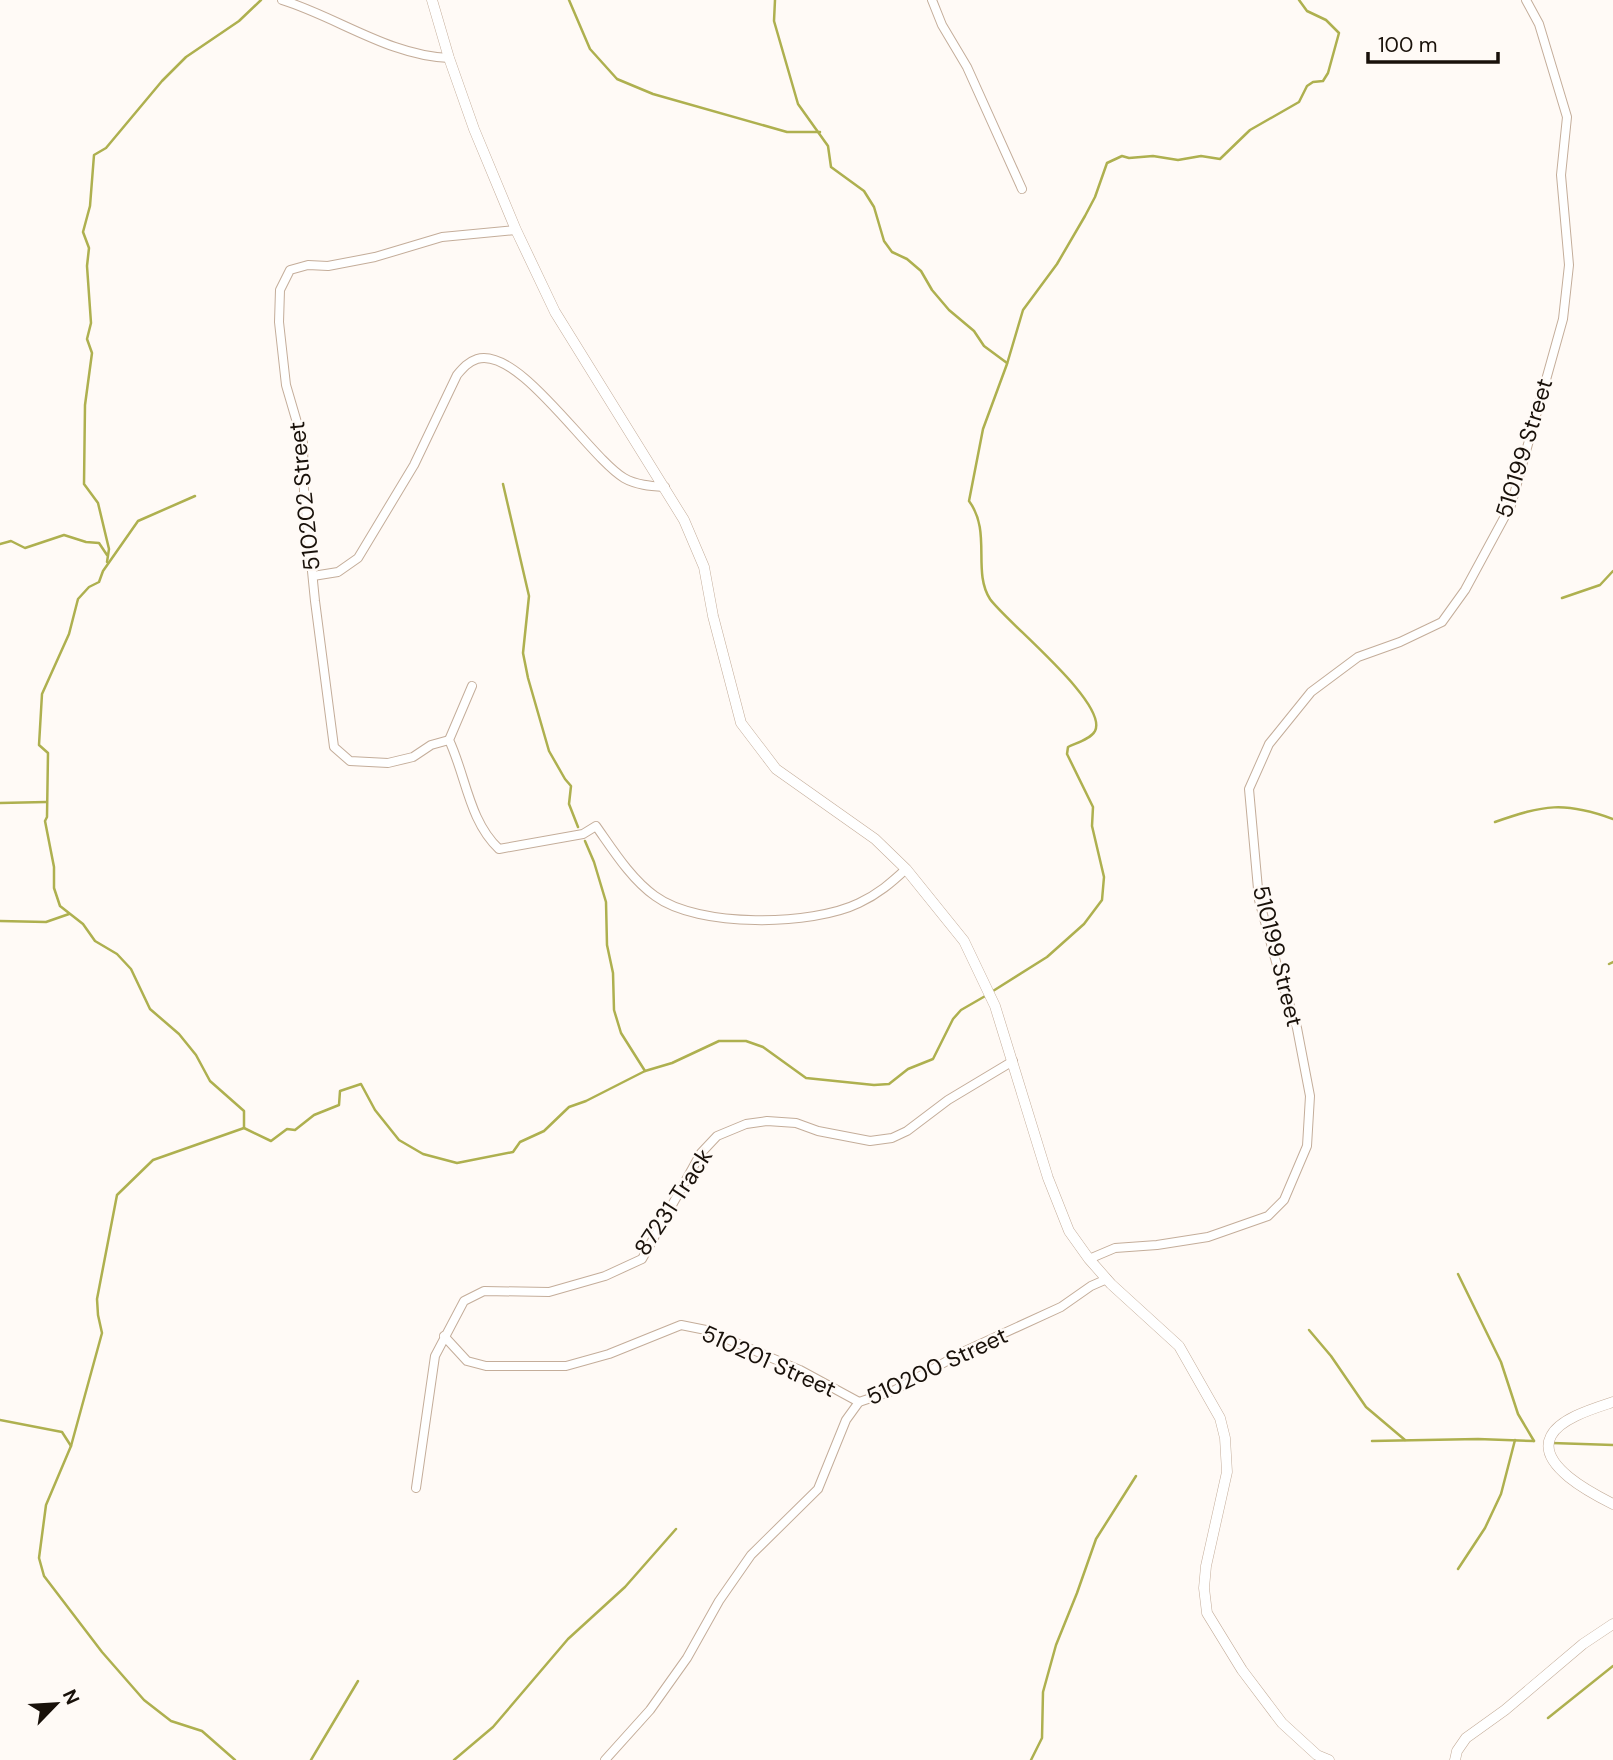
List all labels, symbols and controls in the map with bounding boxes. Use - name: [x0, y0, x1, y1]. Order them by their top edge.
- scale bar: [1368, 21, 1498, 65]
- text: 100 m: [1378, 31, 1438, 59]
- street label: 510199 Street: [1489, 375, 1559, 521]
- street label: 510202 Street: [281, 420, 327, 572]
- street label: 510199 Street: [1246, 882, 1310, 1030]
- street label: 87231 Track: [627, 1142, 719, 1261]
- street label: 510201 Street: [697, 1318, 841, 1404]
- street label: 510200 Street: [862, 1320, 1012, 1412]
- north arrow: [21, 1669, 91, 1739]
- text: N: [57, 1685, 85, 1709]

